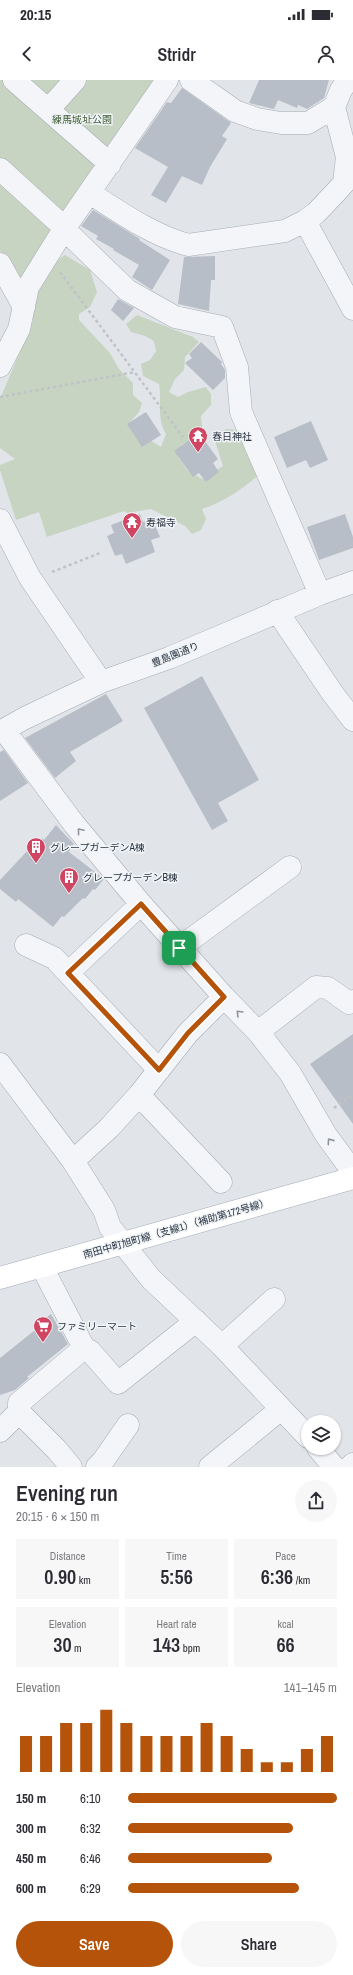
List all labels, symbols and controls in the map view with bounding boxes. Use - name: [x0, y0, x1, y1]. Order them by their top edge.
- text: 20:15: [20, 4, 51, 25]
- text: Stridr: [157, 42, 196, 67]
- icon: back: [16, 43, 38, 65]
- icon: person: [315, 43, 337, 65]
- park label: 練馬城址公園: [52, 113, 112, 126]
- temple icon: 春日神社: [187, 425, 209, 453]
- place label: 春日神社: [212, 430, 252, 443]
- temple icon: 寿福寺: [121, 511, 143, 539]
- place label: 寿福寺: [146, 516, 176, 529]
- street label: 豊島園通り: [150, 639, 201, 670]
- one-way arrow: [77, 828, 84, 835]
- building icon: グレープガーデンA棟: [25, 836, 47, 864]
- place label: グレープガーデンA棟: [50, 841, 145, 854]
- building icon: グレープガーデンB棟: [58, 866, 80, 894]
- place label: グレープガーデンB棟: [83, 871, 178, 884]
- pin: [162, 931, 196, 965]
- icon: arrive: [168, 937, 190, 959]
- one-way arrow: [236, 1010, 244, 1017]
- one-way arrow: [327, 1138, 335, 1145]
- street label: 南田中町旭町線（支線1）（補助第172号線）: [81, 1196, 271, 1261]
- supermarket icon: ファミリーマート: [32, 1315, 54, 1343]
- place label: ファミリーマート: [57, 1320, 137, 1333]
- map controls: [301, 1415, 341, 1455]
- button: layers: [301, 1415, 341, 1455]
- text: Evening run: [16, 1478, 118, 1508]
- button: share: [295, 1480, 337, 1522]
- text: 20:15 · 6 × 150 m: [16, 1508, 99, 1525]
- text: Distance: [50, 1549, 85, 1563]
- text: Time: [166, 1549, 187, 1563]
- text: Pace: [275, 1549, 296, 1563]
- text: 0.90: [44, 1563, 76, 1590]
- text: 5:56: [160, 1563, 193, 1590]
- text: 6:36: [261, 1563, 293, 1590]
- text: km: [76, 1573, 91, 1587]
- text: /km: [293, 1573, 310, 1587]
- text: Elevation: [49, 1617, 86, 1631]
- text: Heart rate: [156, 1617, 197, 1631]
- text: kcal: [277, 1617, 294, 1631]
- text: 30: [53, 1631, 72, 1658]
- text: 143: [153, 1631, 180, 1658]
- text: 66: [276, 1631, 295, 1658]
- text: m: [72, 1641, 82, 1655]
- text: bpm: [180, 1641, 200, 1655]
- text: Elevation: [16, 1679, 60, 1696]
- text: 141–145 m: [284, 1679, 337, 1696]
- text: 150 m: [16, 1790, 46, 1807]
- text: 6:10: [80, 1790, 101, 1807]
- text: 300 m: [16, 1820, 46, 1837]
- text: 6:32: [80, 1820, 101, 1837]
- text: 450 m: [16, 1850, 46, 1867]
- text: 6:46: [80, 1850, 101, 1867]
- text: 600 m: [16, 1880, 46, 1897]
- text: 6:29: [80, 1880, 101, 1897]
- button: Save: [16, 1921, 173, 1967]
- button: Share: [181, 1921, 337, 1967]

